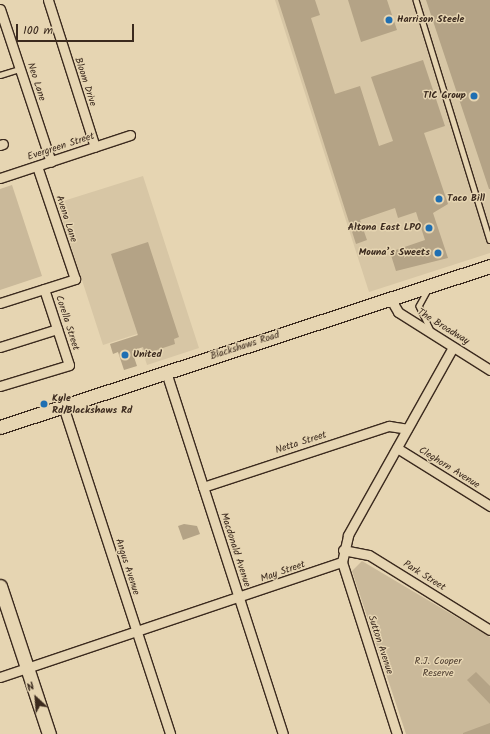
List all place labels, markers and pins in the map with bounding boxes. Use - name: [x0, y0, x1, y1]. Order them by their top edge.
- place label: Harrison Steele: [397, 14, 464, 26]
- marker: Harrison Steele: [384, 15, 394, 25]
- place label: TIC Group: [423, 90, 466, 102]
- marker: TIC Group: [469, 91, 479, 101]
- place label: Taco Bill: [447, 193, 485, 205]
- marker: Taco Bill: [434, 194, 444, 204]
- place label: Altona East LPO: [348, 222, 421, 234]
- marker: Altona East LPO: [424, 223, 434, 233]
- place label: Mouna’s Sweets: [359, 247, 430, 259]
- marker: Mouna’s Sweets: [433, 248, 443, 258]
- place label: United: [133, 349, 162, 361]
- marker: United: [120, 350, 130, 360]
- place label: Kyle Rd/Blackshaws Rd: [52, 392, 132, 416]
- marker: Kyle Rd/Blackshaws Rd: [39, 399, 49, 409]

